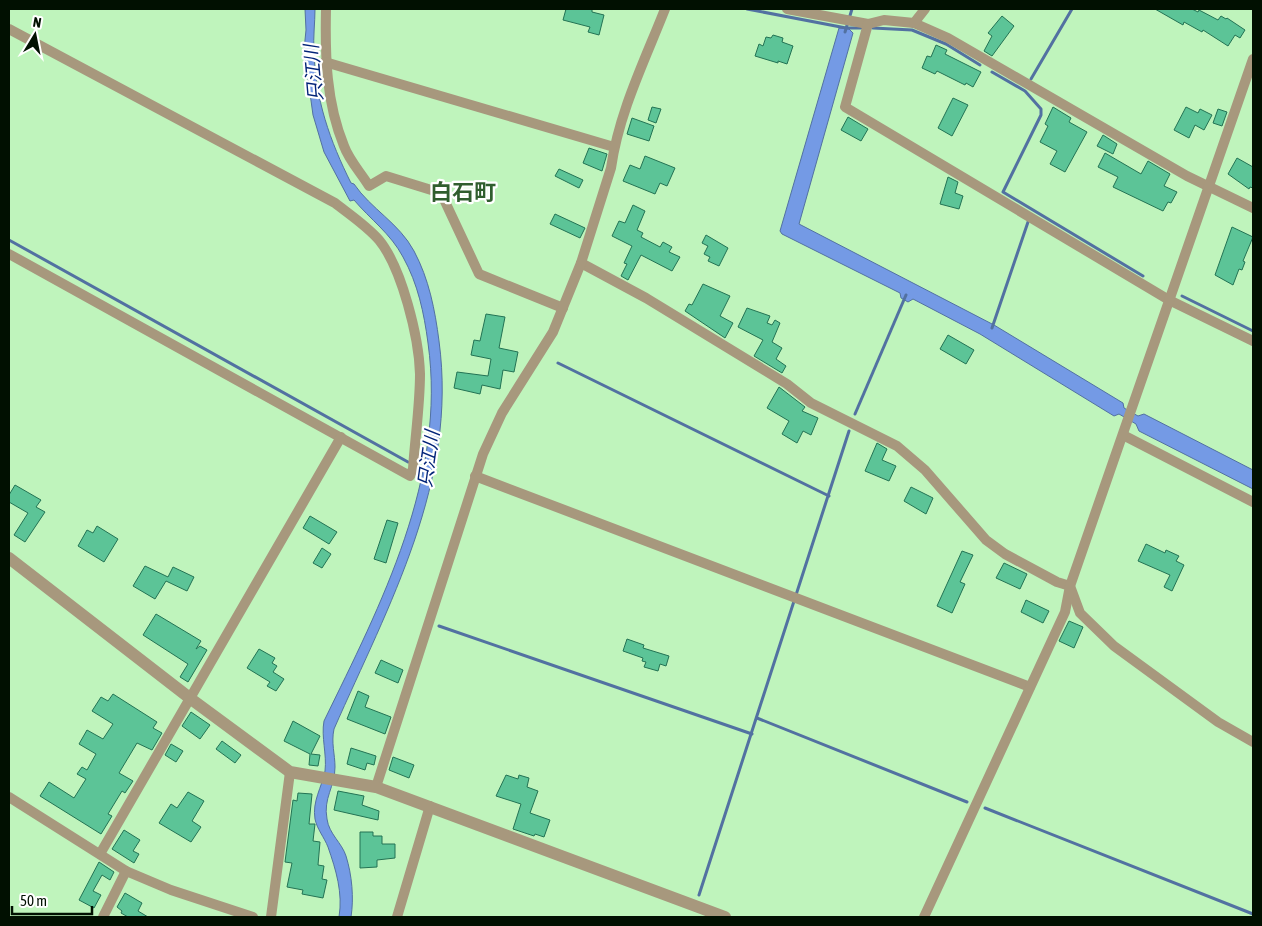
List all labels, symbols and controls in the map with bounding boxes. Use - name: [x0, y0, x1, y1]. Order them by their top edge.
- north arrow: [10, 10, 60, 60]
- text: N: [32, 14, 43, 31]
- water label: 只江川: [299, 42, 326, 102]
- district label: 白石町: [430, 179, 496, 205]
- water label: 只江川: [413, 427, 443, 489]
- scale bar: [12, 884, 92, 916]
- text: 50 m: [20, 892, 47, 909]

